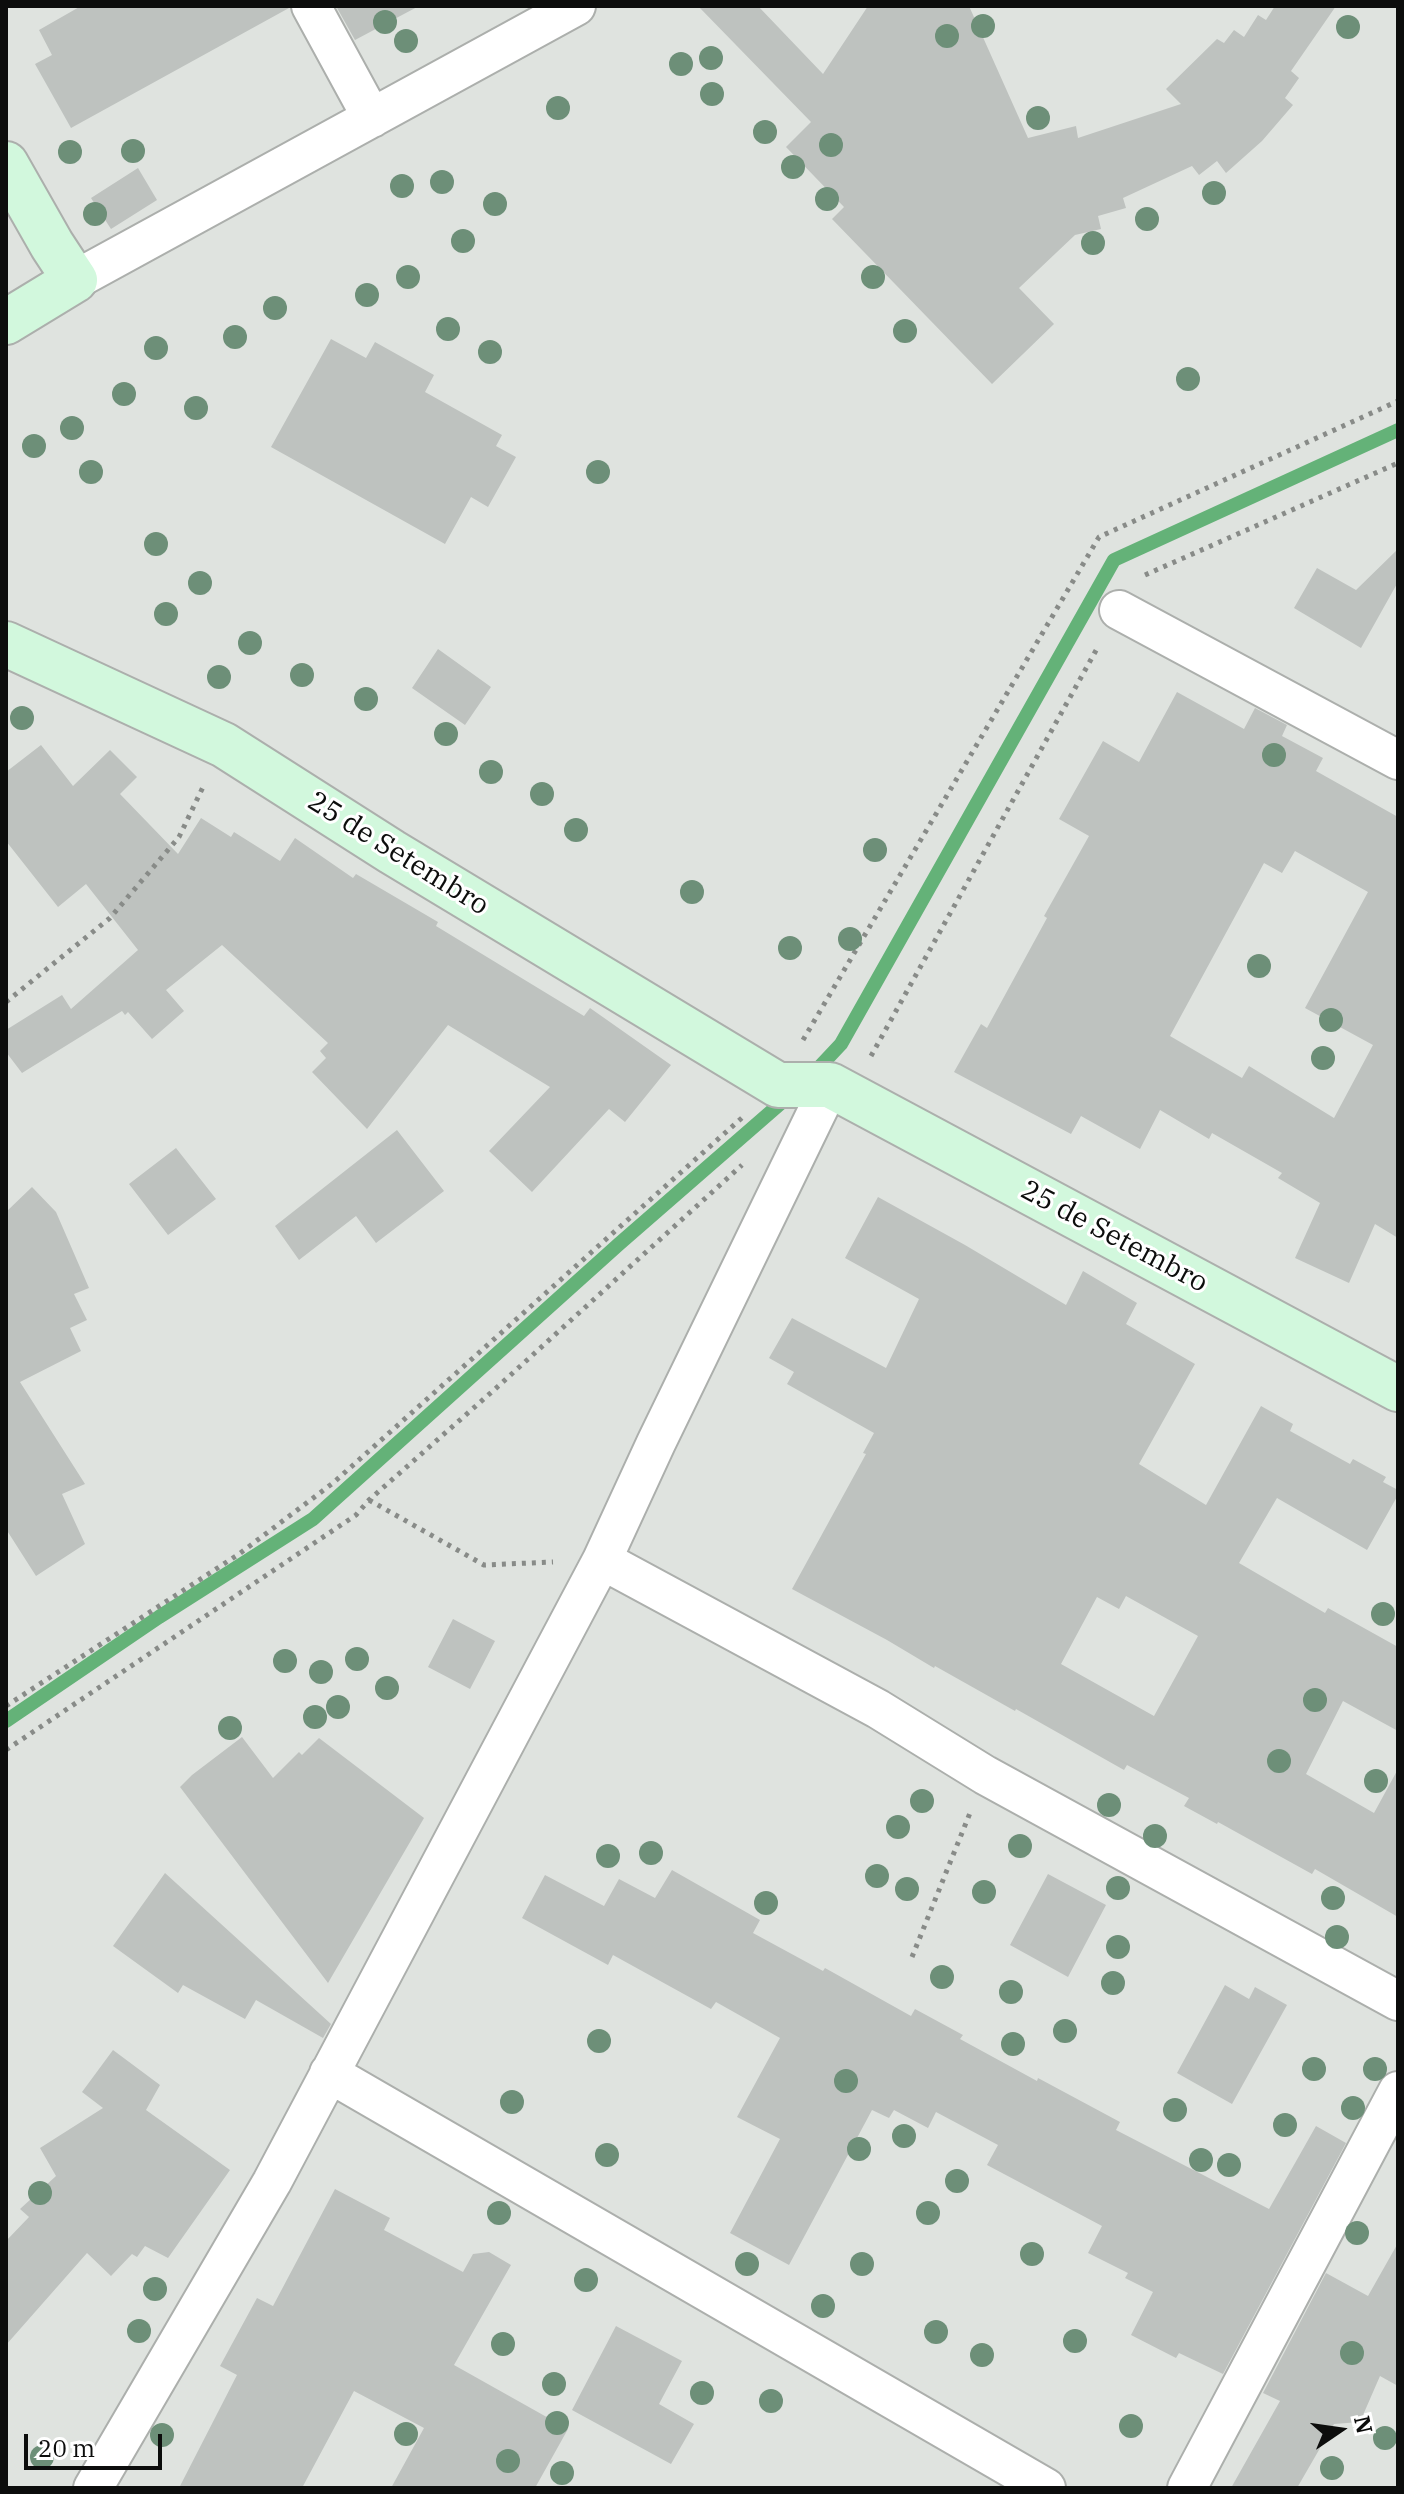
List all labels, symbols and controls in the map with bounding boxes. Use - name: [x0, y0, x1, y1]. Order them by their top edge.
- street label: 25 de Setembro: [301, 785, 495, 923]
- street label: 25 de Setembro: [1015, 1174, 1213, 1300]
- north arrow: [1300, 2390, 1380, 2470]
- text: N: [1348, 2413, 1380, 2436]
- scale bar: [28, 2418, 166, 2468]
- text: 20 m: [38, 2432, 95, 2464]

